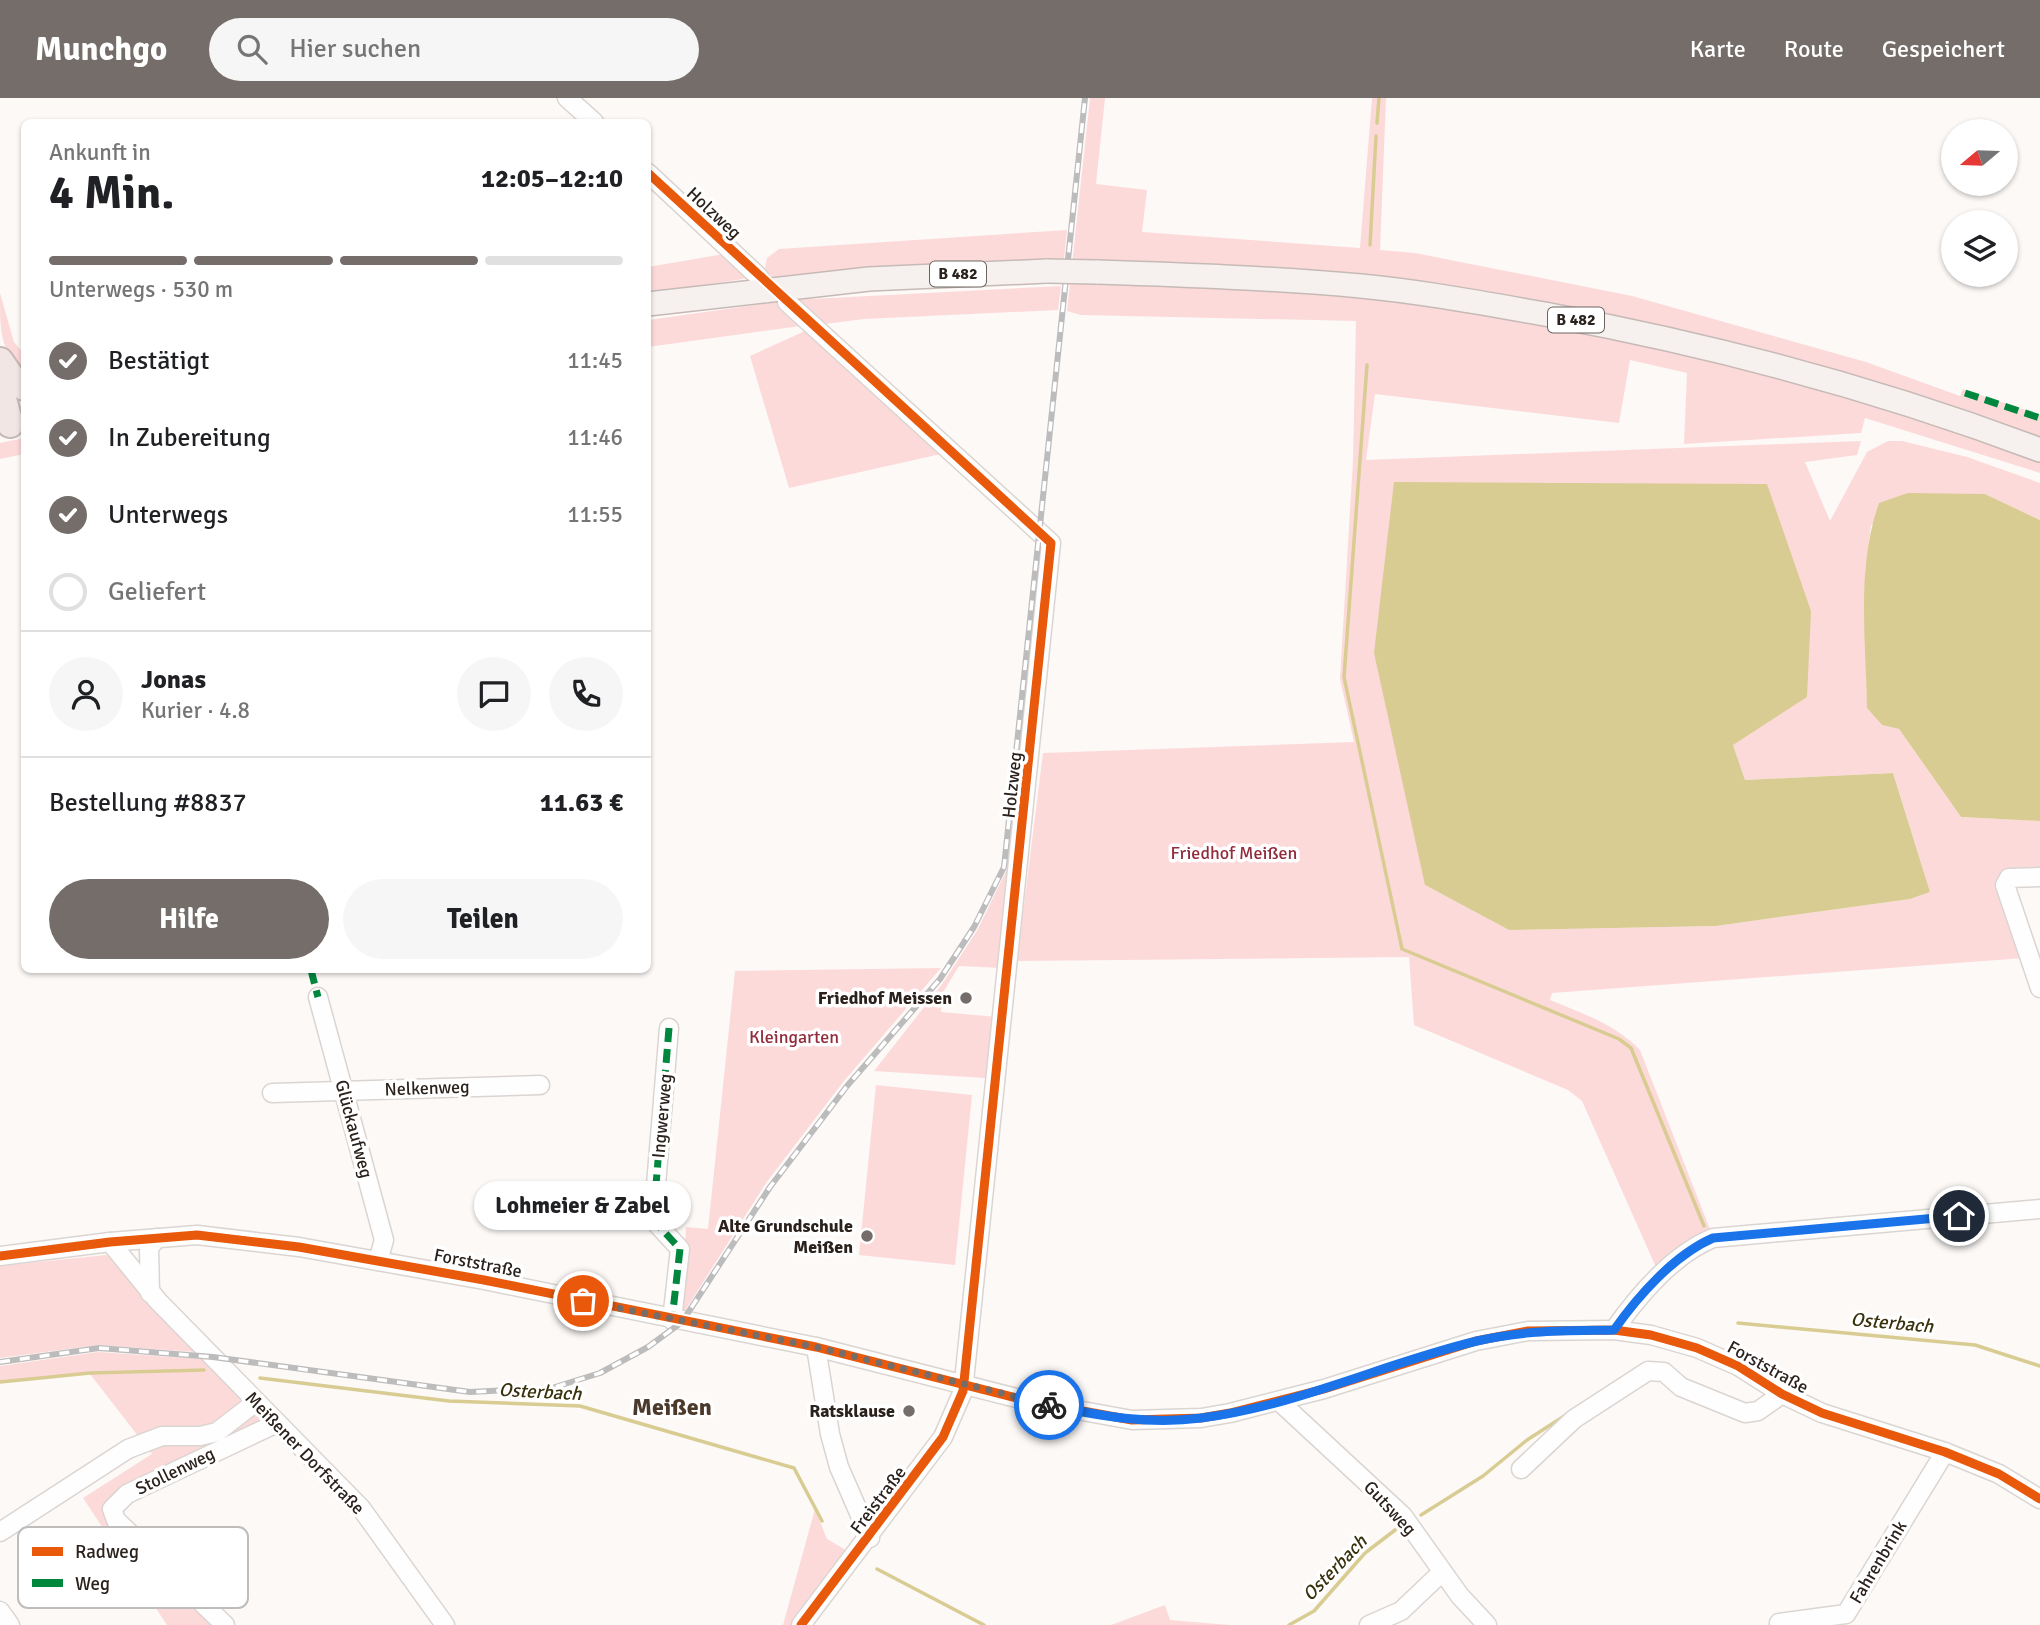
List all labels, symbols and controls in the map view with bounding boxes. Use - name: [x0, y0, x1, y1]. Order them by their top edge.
- search box: [209, 18, 699, 81]
- text: Munchgo: [35, 29, 167, 70]
- icon: search: [233, 30, 271, 68]
- text: Hier suchen: [289, 33, 421, 65]
- text: Karte: [1690, 34, 1746, 64]
- text: Route: [1784, 34, 1844, 64]
- text: Gespeichert: [1882, 34, 2005, 64]
- north arrow: [1941, 119, 2018, 196]
- map controls: [1941, 119, 2018, 287]
- text: Ankunft in: [49, 138, 151, 167]
- text: 12:05–12:10: [481, 163, 623, 195]
- text: 4 Min.: [49, 165, 174, 221]
- street label: Holzweg: [682, 182, 746, 244]
- button: layers: [1941, 210, 2018, 287]
- road number: B 482: [930, 262, 986, 286]
- text: Unterwegs · 530 m: [49, 275, 233, 304]
- road number: B 482: [1548, 308, 1604, 332]
- icon: check: [49, 342, 87, 380]
- text: Bestätigt: [108, 345, 209, 377]
- text: 11:45: [567, 346, 623, 375]
- icon: check: [49, 419, 87, 457]
- text: In Zubereitung: [108, 422, 271, 454]
- text: 11:46: [567, 423, 623, 452]
- icon: check: [49, 496, 87, 534]
- text: Unterwegs: [108, 499, 228, 531]
- text: 11:55: [567, 500, 623, 529]
- text: Geliefert: [108, 576, 206, 608]
- button: person: [49, 657, 123, 731]
- button: chat: [457, 657, 531, 731]
- button: phone: [549, 657, 623, 731]
- text: Jonas: [141, 664, 206, 696]
- text: Kurier · 4.8: [141, 696, 250, 725]
- street label: Holzweg: [998, 751, 1026, 819]
- text: Bestellung #8837: [49, 787, 246, 819]
- text: 11.63 €: [540, 787, 623, 819]
- park label: Friedhof Meißen: [1171, 842, 1297, 864]
- button: Hilfe: [49, 879, 329, 959]
- button: Teilen: [343, 879, 623, 959]
- place label: Friedhof Meissen: [818, 987, 952, 1009]
- marker: Friedhof Meissen: [958, 990, 974, 1006]
- park label: Kleingarten: [749, 1026, 839, 1048]
- street label: Ingwerweg: [647, 1073, 677, 1159]
- street label: Nelkenweg: [384, 1076, 470, 1100]
- street label: Glückaufweg: [330, 1077, 378, 1181]
- callout: Lohmeier & Zabel: [475, 1182, 692, 1231]
- pin: [1929, 1186, 1989, 1246]
- text: Lohmeier & Zabel: [495, 1191, 670, 1220]
- icon: home: [1940, 1197, 1978, 1235]
- place label: Alte Grundschule Meißen: [718, 1215, 853, 1258]
- marker: Alte Grundschule Meißen: [859, 1228, 875, 1244]
- street label: Forststraße: [432, 1244, 524, 1282]
- pin: [553, 1271, 613, 1331]
- icon: bag: [564, 1282, 602, 1320]
- water label: Osterbach: [1850, 1307, 1935, 1339]
- street label: Forststraße: [1724, 1336, 1812, 1398]
- courier: [1014, 1370, 1084, 1440]
- water label: Osterbach: [498, 1378, 583, 1406]
- icon: bike: [1030, 1386, 1068, 1424]
- street label: Meißener Dorfstraße: [241, 1387, 369, 1519]
- district label: Meißen: [632, 1392, 712, 1422]
- place label: Ratsklause: [809, 1400, 895, 1422]
- marker: Ratsklause: [901, 1403, 917, 1419]
- street label: Stollenweg: [132, 1442, 218, 1500]
- street label: Freistraße: [845, 1462, 911, 1538]
- street label: Gutsweg: [1359, 1476, 1421, 1540]
- street label: Fahrenbrink: [1845, 1516, 1911, 1608]
- legend: [18, 1527, 248, 1608]
- water label: Osterbach: [1298, 1529, 1373, 1606]
- text: Radweg: [75, 1540, 139, 1564]
- text: Weg: [75, 1572, 110, 1596]

